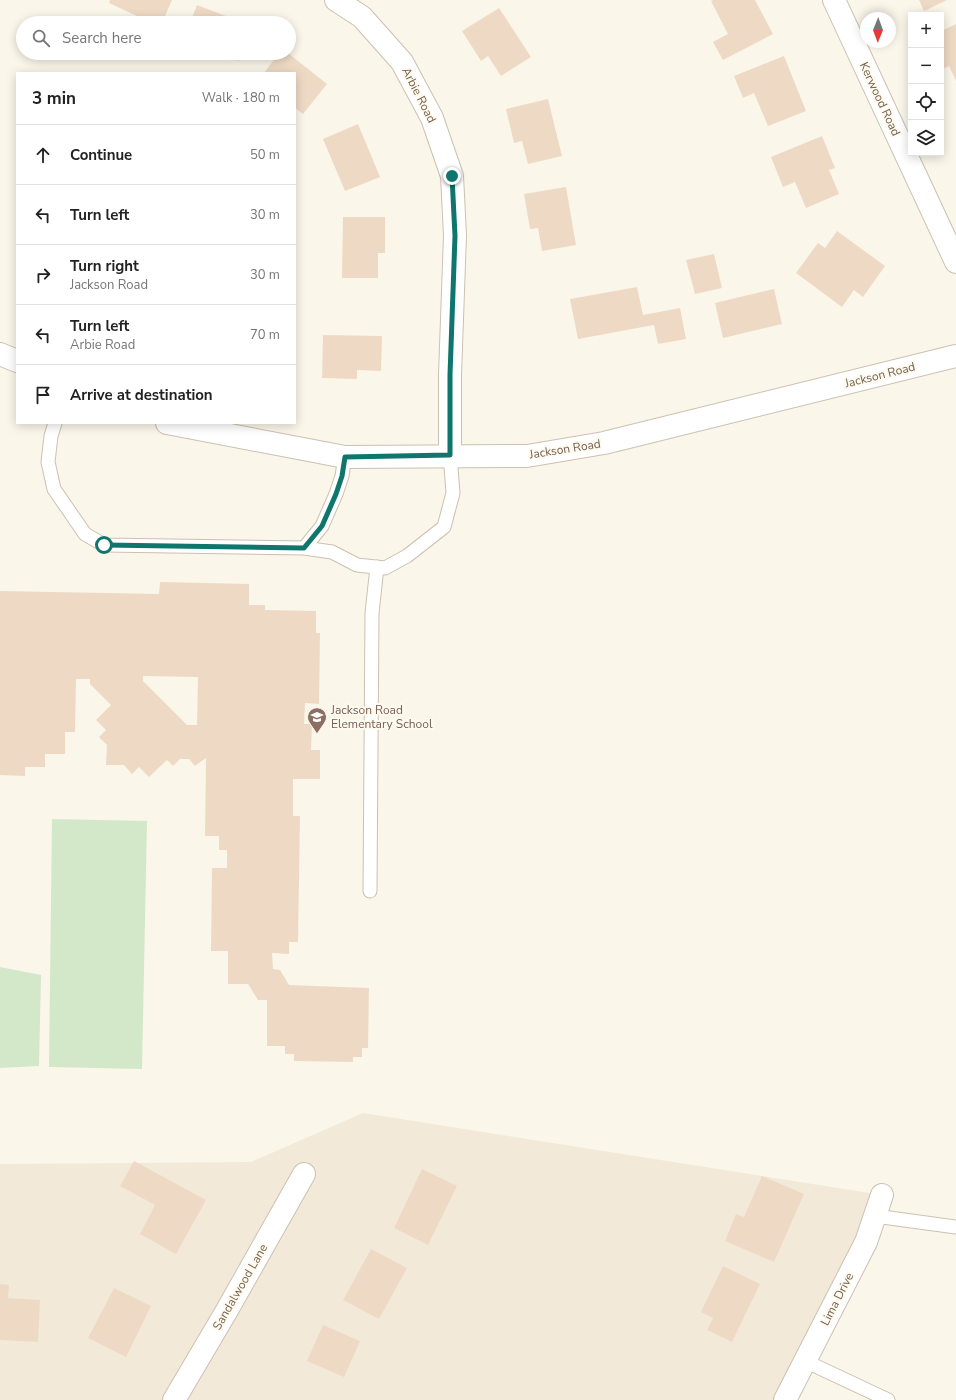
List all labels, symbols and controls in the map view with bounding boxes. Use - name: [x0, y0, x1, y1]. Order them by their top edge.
- north arrow: [860, 12, 896, 48]
- map controls: [908, 12, 944, 156]
- button: +: [908, 12, 944, 48]
- search box: [16, 16, 296, 60]
- icon: search: [30, 27, 52, 49]
- text: Search here: [62, 28, 142, 48]
- button: −: [908, 48, 944, 84]
- street label: Kerwood Road: [856, 59, 904, 139]
- street label: Arbie Road: [398, 65, 440, 125]
- button: locate: [908, 84, 944, 120]
- text: 3 min: [32, 87, 76, 110]
- text: Walk · 180 m: [202, 89, 280, 107]
- button: layers: [908, 120, 944, 156]
- icon: ahead: [32, 144, 54, 166]
- text: Continue: [70, 145, 132, 165]
- text: 50 m: [250, 146, 280, 164]
- route end: [443, 167, 461, 185]
- icon: left: [32, 204, 54, 226]
- text: Turn left: [70, 205, 129, 225]
- text: 30 m: [250, 206, 280, 224]
- text: Turn right: [70, 256, 139, 276]
- icon: right: [32, 264, 54, 286]
- text: 30 m: [250, 266, 280, 284]
- text: Jackson Road: [70, 276, 148, 294]
- text: Turn left: [70, 316, 129, 336]
- icon: left: [32, 324, 54, 346]
- text: 70 m: [250, 326, 280, 344]
- text: Arbie Road: [70, 336, 135, 354]
- street label: Jackson Road: [842, 359, 917, 392]
- icon: arrive: [32, 384, 54, 406]
- text: Arrive at destination: [70, 385, 213, 405]
- street label: Jackson Road: [527, 435, 602, 463]
- route start: [95, 536, 113, 554]
- place label: Jackson Road Elementary School: [330, 702, 433, 732]
- school or university icon: Jackson Road Elementary School: [306, 706, 328, 734]
- street label: Sandalwood Lane: [209, 1241, 271, 1333]
- street label: Lima Drive: [817, 1270, 857, 1328]

